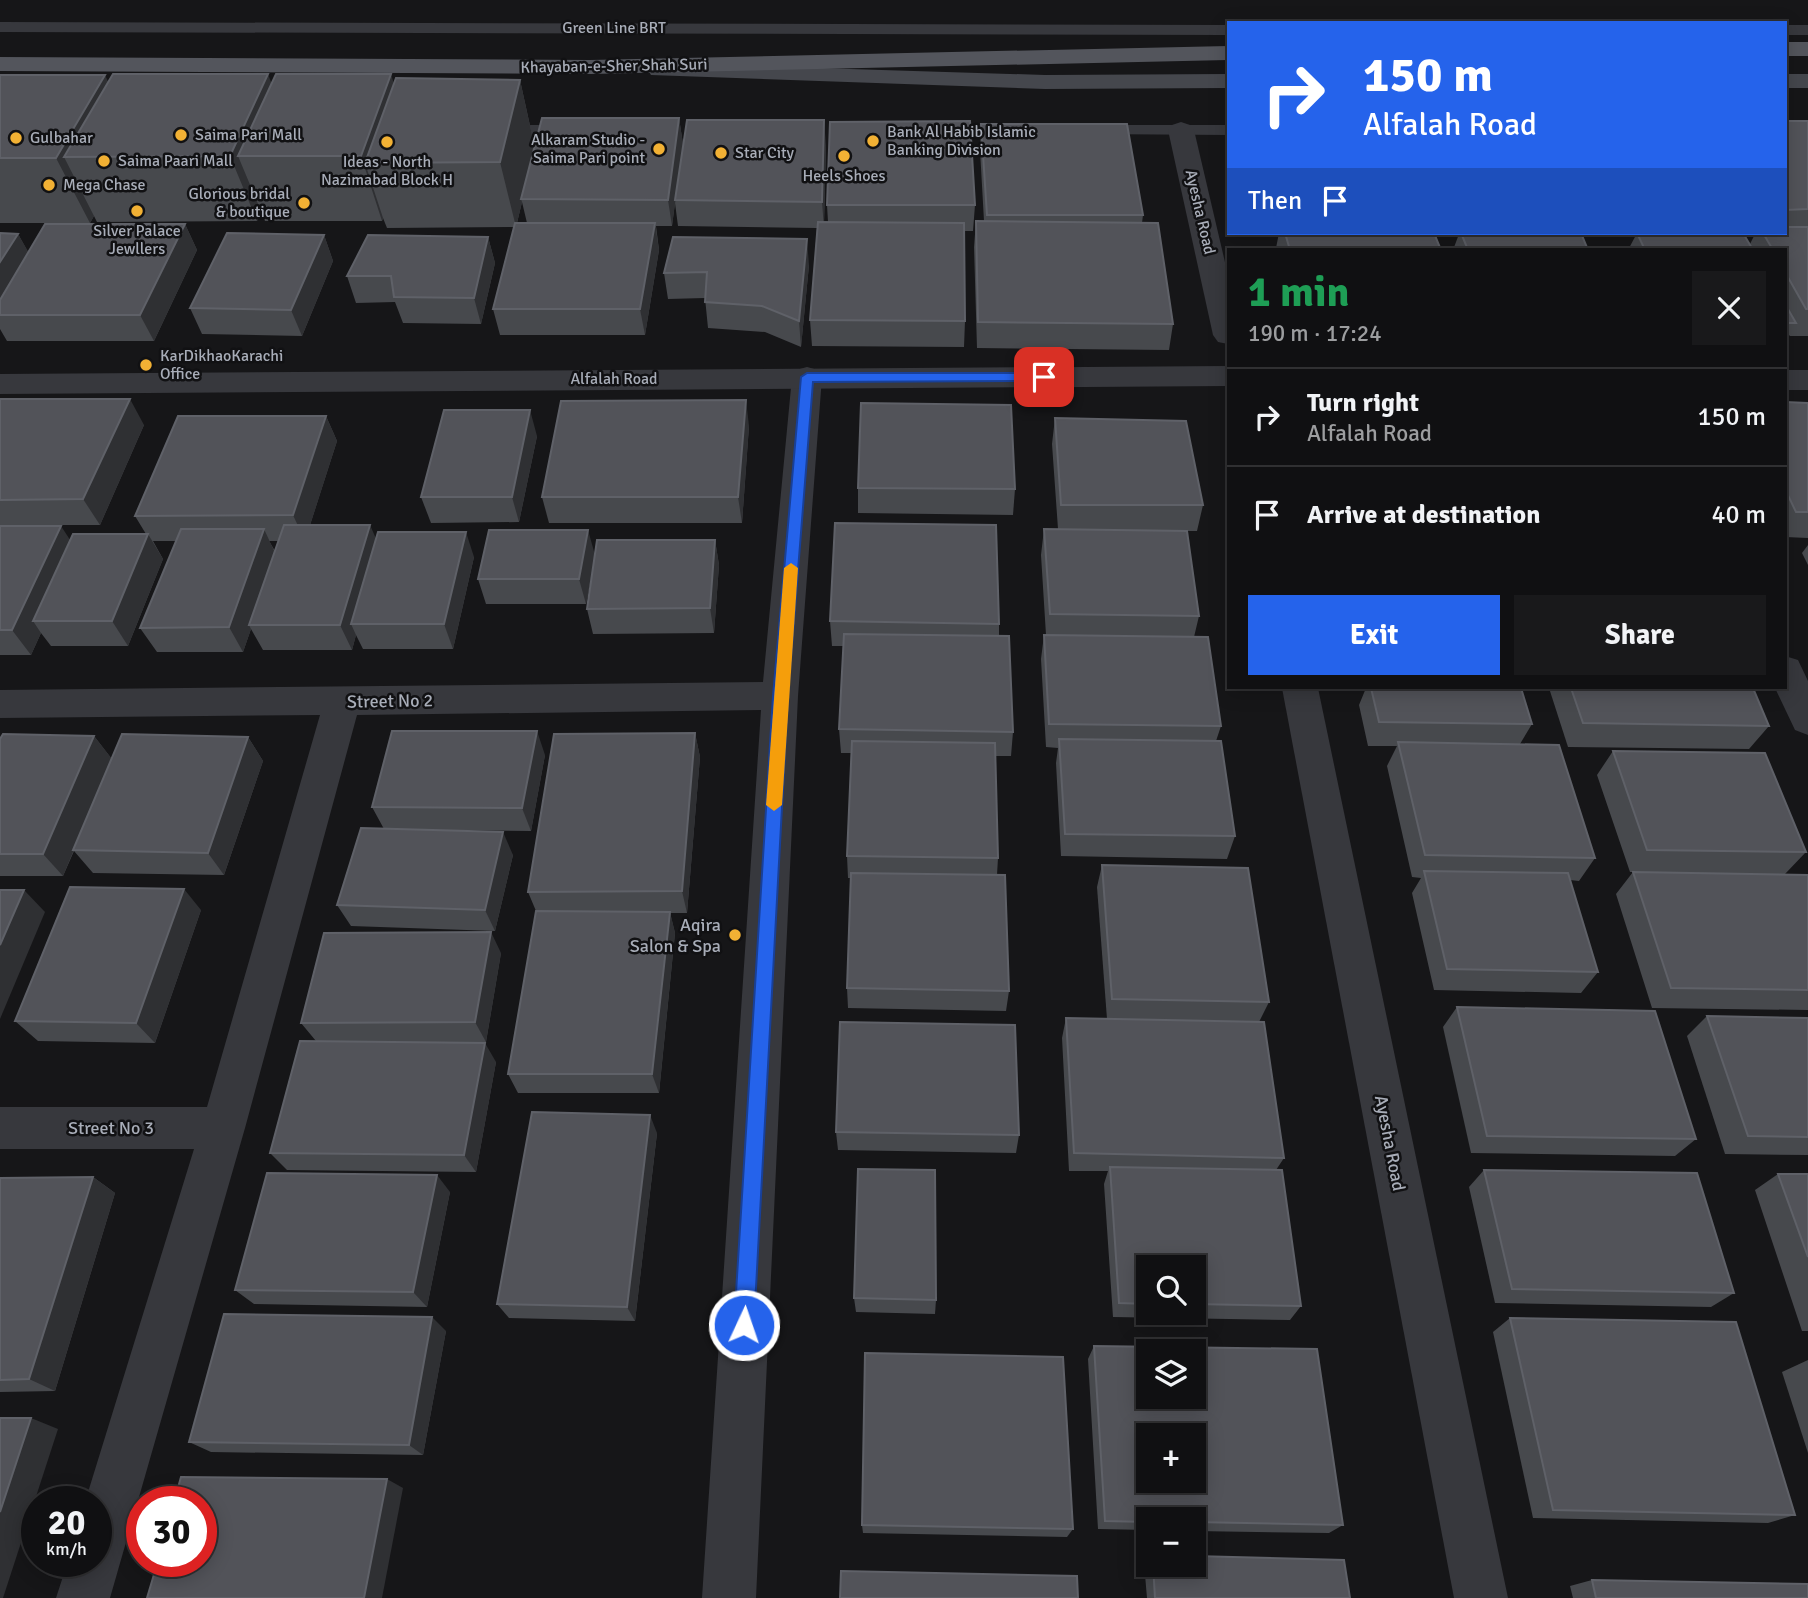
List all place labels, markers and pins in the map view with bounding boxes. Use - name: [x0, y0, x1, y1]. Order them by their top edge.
- place label: Bank Al Habib Islamic Banking Division: [887, 122, 1036, 160]
- place label: Saima Pari Mall: [195, 125, 302, 145]
- marker: Saima Pari Mall: [173, 127, 189, 143]
- place label: Gulbahar: [30, 128, 93, 148]
- marker: Gulbahar: [8, 130, 24, 146]
- place label: Alkaram Studio - Saima Pari point: [531, 130, 645, 168]
- marker: Bank Al Habib Islamic Banking Division: [865, 133, 881, 149]
- marker: Ideas - North Nazimabad Block H: [379, 134, 395, 150]
- marker: Alkaram Studio - Saima Pari point: [651, 141, 667, 157]
- place label: Star City: [735, 143, 795, 163]
- marker: Star City: [713, 145, 729, 161]
- marker: Heels Shoes: [836, 148, 852, 164]
- place label: Saima Paari Mall: [118, 151, 233, 171]
- place label: Ideas - North Nazimabad Block H: [321, 152, 453, 190]
- marker: Saima Paari Mall: [96, 153, 112, 169]
- place label: Heels Shoes: [803, 166, 885, 186]
- place label: Mega Chase: [63, 175, 146, 195]
- marker: Mega Chase: [41, 177, 57, 193]
- place label: Glorious bridal & boutique: [189, 184, 290, 222]
- marker: Glorious bridal & boutique: [296, 195, 312, 211]
- marker: Silver Palace Jewllers: [129, 203, 145, 219]
- place label: Silver Palace Jewllers: [93, 221, 181, 259]
- place label: KarDikhaoKarachi Office: [160, 346, 283, 384]
- pin: [1014, 347, 1074, 407]
- marker: KarDikhaoKarachi Office: [138, 357, 154, 373]
- place label: Aqira Salon & Spa: [630, 914, 721, 957]
- marker: Aqira Salon & Spa: [727, 927, 743, 943]

